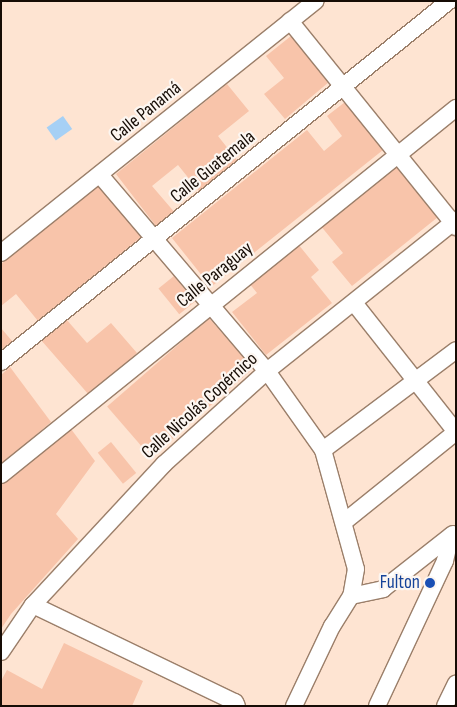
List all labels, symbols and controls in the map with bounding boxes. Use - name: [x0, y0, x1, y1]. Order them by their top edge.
- street label: Calle Panamá: [106, 77, 186, 147]
- street label: Calle Guatemala: [166, 126, 260, 208]
- street label: Calle Paraguay: [172, 237, 258, 313]
- street label: Calle Nicolás Copérnico: [137, 348, 263, 464]
- place label: Fulton: [380, 572, 420, 594]
- marker: Fulton: [424, 577, 436, 589]

